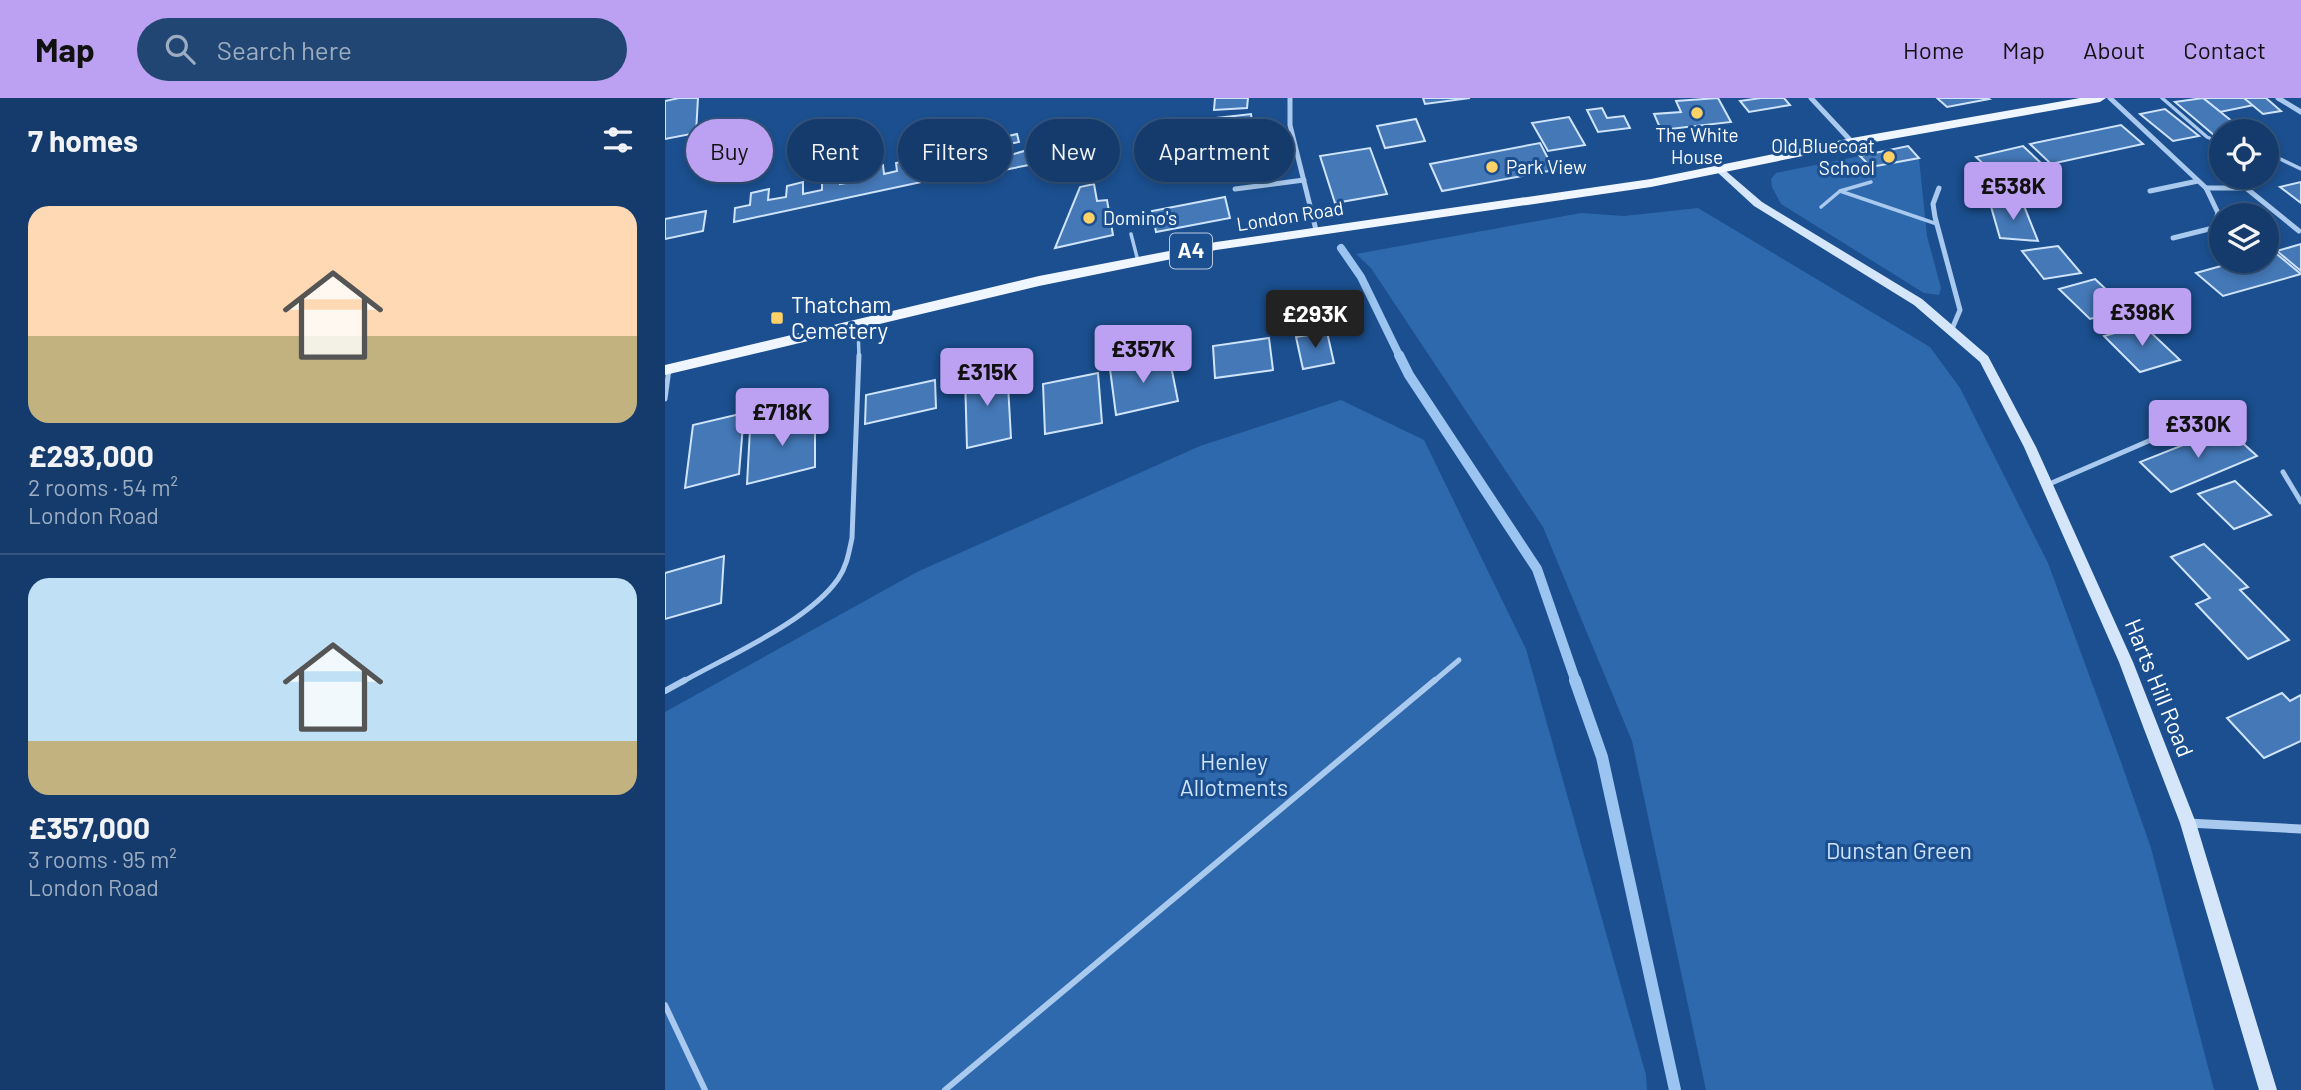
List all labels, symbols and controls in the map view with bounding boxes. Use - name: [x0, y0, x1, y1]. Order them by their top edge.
- search box: [137, 18, 627, 81]
- text: Map: [35, 29, 95, 69]
- icon: search: [161, 30, 199, 68]
- text: Search here: [217, 34, 352, 65]
- text: Home: [1903, 35, 1964, 64]
- text: Map: [2002, 35, 2045, 64]
- text: About: [2083, 35, 2145, 64]
- text: Contact: [2183, 35, 2266, 64]
- marker: The White House: [1689, 105, 1705, 121]
- chip: Buy: [686, 119, 773, 182]
- chip: Rent: [787, 119, 884, 182]
- chip: Filters: [898, 119, 1012, 182]
- chip: New: [1026, 119, 1120, 182]
- chip: Apartment: [1134, 119, 1294, 182]
- map controls: [2209, 119, 2279, 273]
- button: locate: [2209, 119, 2279, 189]
- icon: filters: [599, 121, 637, 159]
- text: 7 homes: [28, 122, 138, 158]
- place label: The White House: [1655, 123, 1739, 168]
- place label: Old Bluecoat School: [1771, 134, 1875, 179]
- marker: Old Bluecoat School: [1881, 149, 1897, 165]
- place label: Park View: [1506, 155, 1587, 178]
- marker: Park View: [1484, 159, 1500, 175]
- pin: £538K: [1964, 162, 2062, 222]
- text: £538K: [1980, 171, 2046, 199]
- street label: London Road: [1235, 196, 1345, 235]
- button: layers: [2209, 203, 2279, 273]
- place label: Domino's: [1103, 206, 1177, 229]
- marker: Domino's: [1081, 210, 1097, 226]
- road number: A4: [1170, 234, 1212, 268]
- icon: home: [270, 252, 396, 378]
- pin: £398K: [2093, 288, 2191, 348]
- place label: Thatcham Cemetery: [791, 290, 891, 344]
- pin: £293K: [1266, 290, 1364, 350]
- text: £398K: [2109, 297, 2175, 325]
- text: £293K: [1282, 299, 1348, 327]
- marker: Thatcham Cemetery: [769, 310, 785, 326]
- pin: £357K: [1094, 326, 1192, 385]
- text: £357K: [1111, 334, 1175, 362]
- pin: £315K: [938, 348, 1036, 408]
- text: £315K: [956, 357, 1018, 385]
- pin: £718K: [733, 388, 831, 448]
- text: £718K: [752, 397, 812, 425]
- pin: £330K: [2149, 400, 2247, 460]
- text: £330K: [2165, 409, 2231, 437]
- text: £293,000: [28, 437, 154, 473]
- text: 2 rooms · 54 m²: [28, 473, 178, 501]
- text: London Road: [28, 501, 159, 529]
- street label: Harts Hill Road: [2120, 614, 2200, 761]
- icon: home: [270, 624, 396, 750]
- park label: Henley Allotments: [1180, 747, 1288, 801]
- text: £357,000: [28, 809, 150, 845]
- park label: Dunstan Green: [1826, 836, 1972, 864]
- text: 3 rooms · 95 m²: [28, 845, 177, 873]
- text: London Road: [28, 873, 159, 901]

